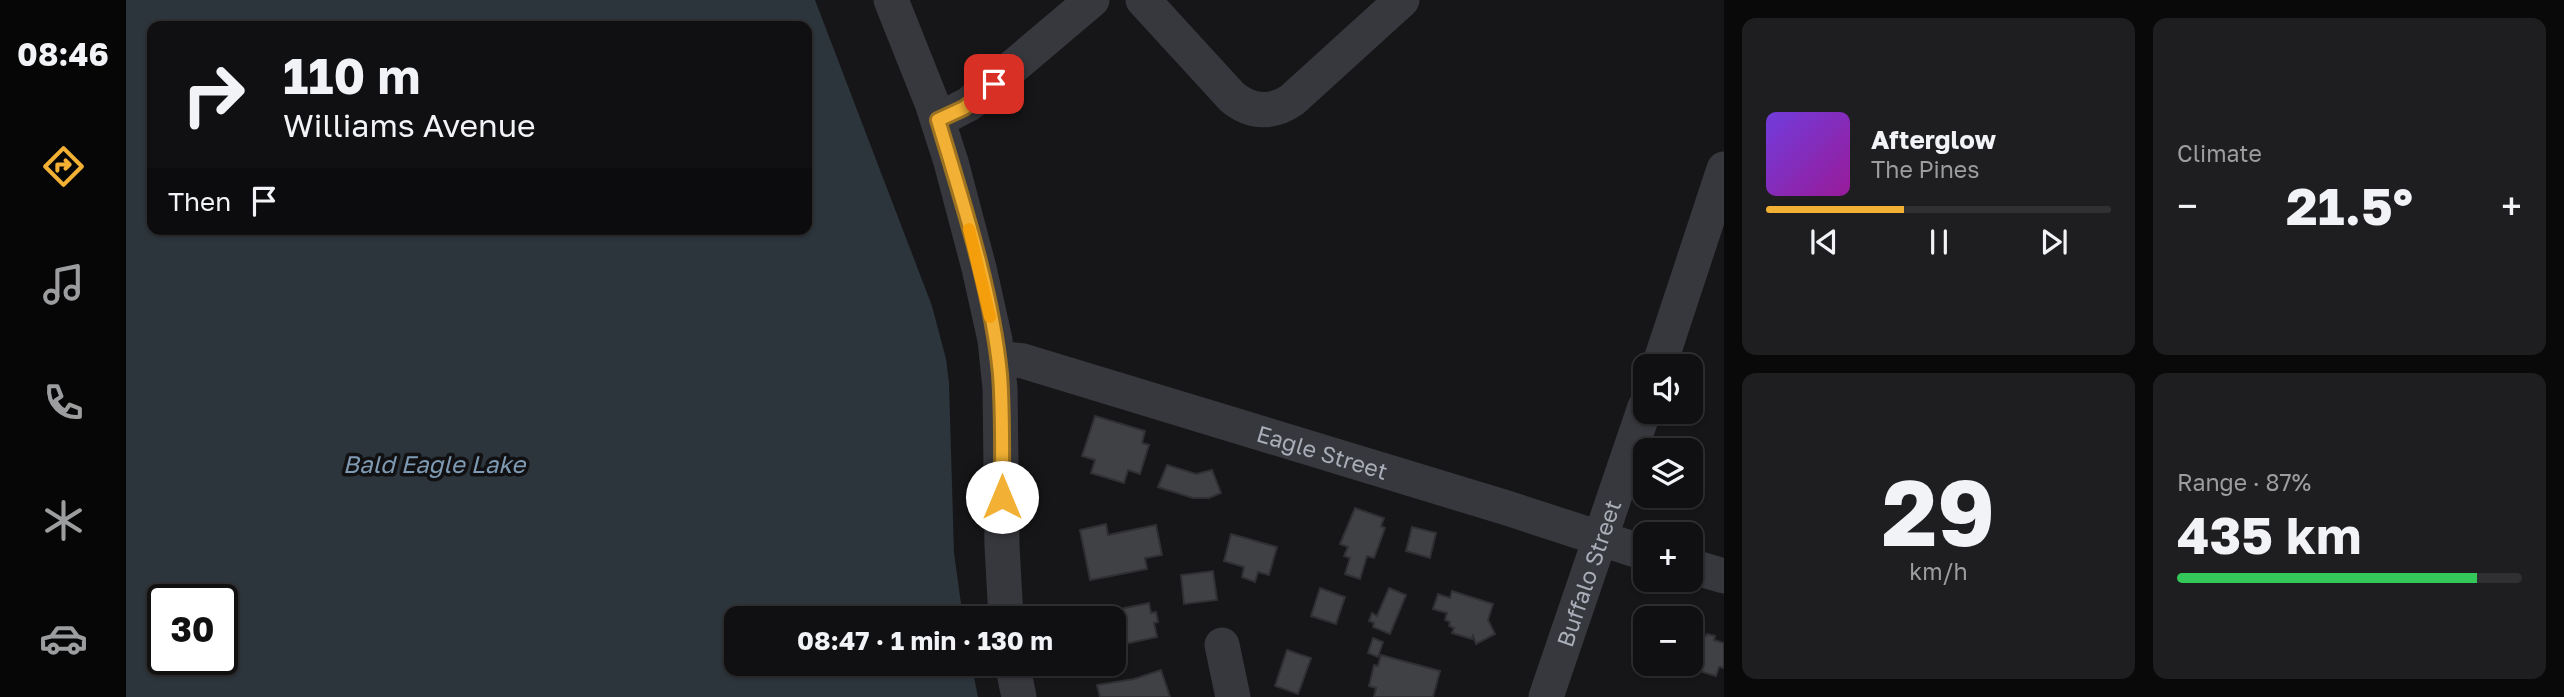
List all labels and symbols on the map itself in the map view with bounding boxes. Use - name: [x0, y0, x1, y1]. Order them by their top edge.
- pin: [964, 54, 1024, 114]
- street label: Eagle Street: [1254, 419, 1391, 485]
- water label: Bald Eagle Lake: [343, 449, 527, 479]
- position arrow: [965, 460, 1039, 534]
- street label: Buffalo Street: [1550, 496, 1626, 650]
- speed limit sign: 30: [147, 584, 238, 675]

